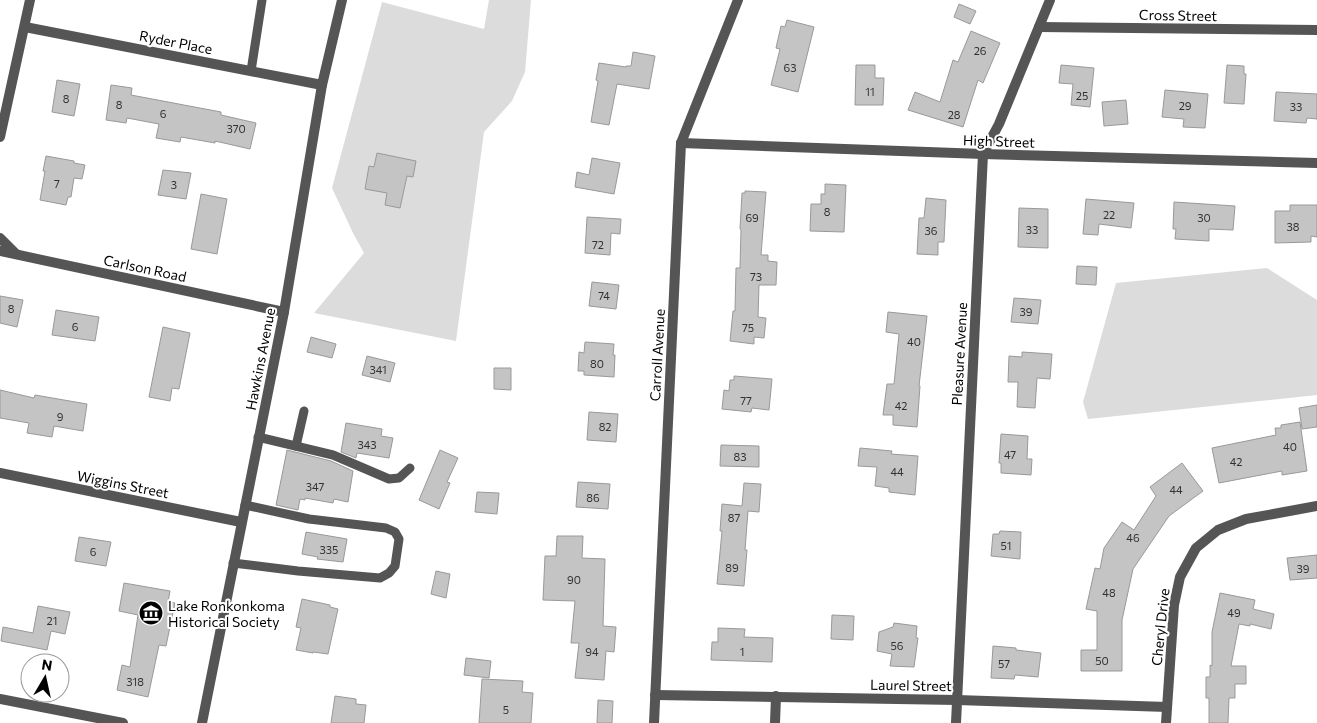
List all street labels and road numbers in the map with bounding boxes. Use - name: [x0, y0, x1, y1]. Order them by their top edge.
- street label: Cross Street: [1139, 6, 1217, 24]
- street label: Ryder Place: [138, 27, 214, 57]
- street label: High Street: [963, 131, 1036, 151]
- street label: Carlson Road: [102, 251, 188, 285]
- street label: Pleasure Avenue: [948, 302, 970, 406]
- street label: Hawkins Avenue: [242, 306, 278, 412]
- street label: Carroll Avenue: [646, 308, 668, 402]
- street label: Wiggins Street: [76, 467, 171, 501]
- street label: Cheryl Drive: [1147, 587, 1173, 667]
- street label: Laurel Street: [870, 676, 952, 694]

